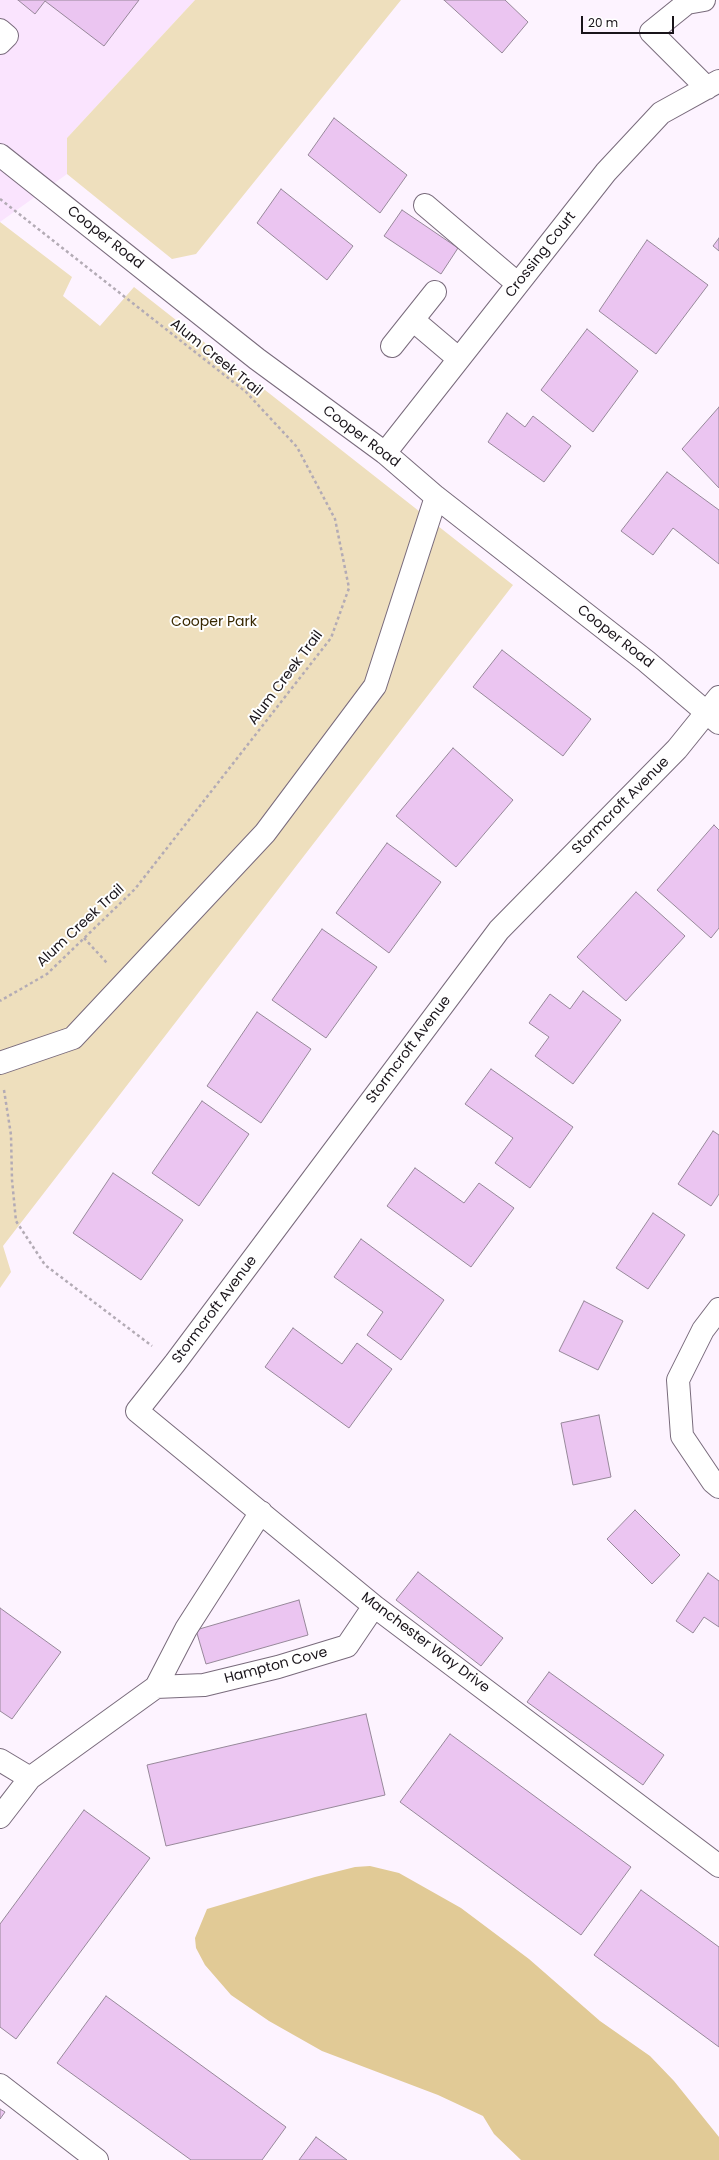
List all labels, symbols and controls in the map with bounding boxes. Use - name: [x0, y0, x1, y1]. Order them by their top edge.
- scale bar: [583, 8, 676, 34]
- text: 20 m: [588, 14, 618, 31]
- street label: Cooper Road: [63, 203, 147, 273]
- street label: Crossing Court: [502, 209, 580, 301]
- street label: Alum Creek Trail: [167, 316, 265, 400]
- street label: Cooper Road: [319, 403, 403, 471]
- street label: Cooper Road: [573, 602, 657, 672]
- park label: Cooper Park: [171, 614, 257, 630]
- street label: Alum Creek Trail: [245, 628, 327, 728]
- street label: Stormcroft Avenue: [569, 754, 673, 858]
- street label: Alum Creek Trail: [34, 881, 128, 971]
- street label: Stormcroft Avenue: [363, 993, 455, 1107]
- street label: Stormcroft Avenue: [169, 1253, 261, 1367]
- street label: Manchester Way Drive: [357, 1589, 493, 1697]
- street label: Hampton Cove: [223, 1644, 329, 1688]

